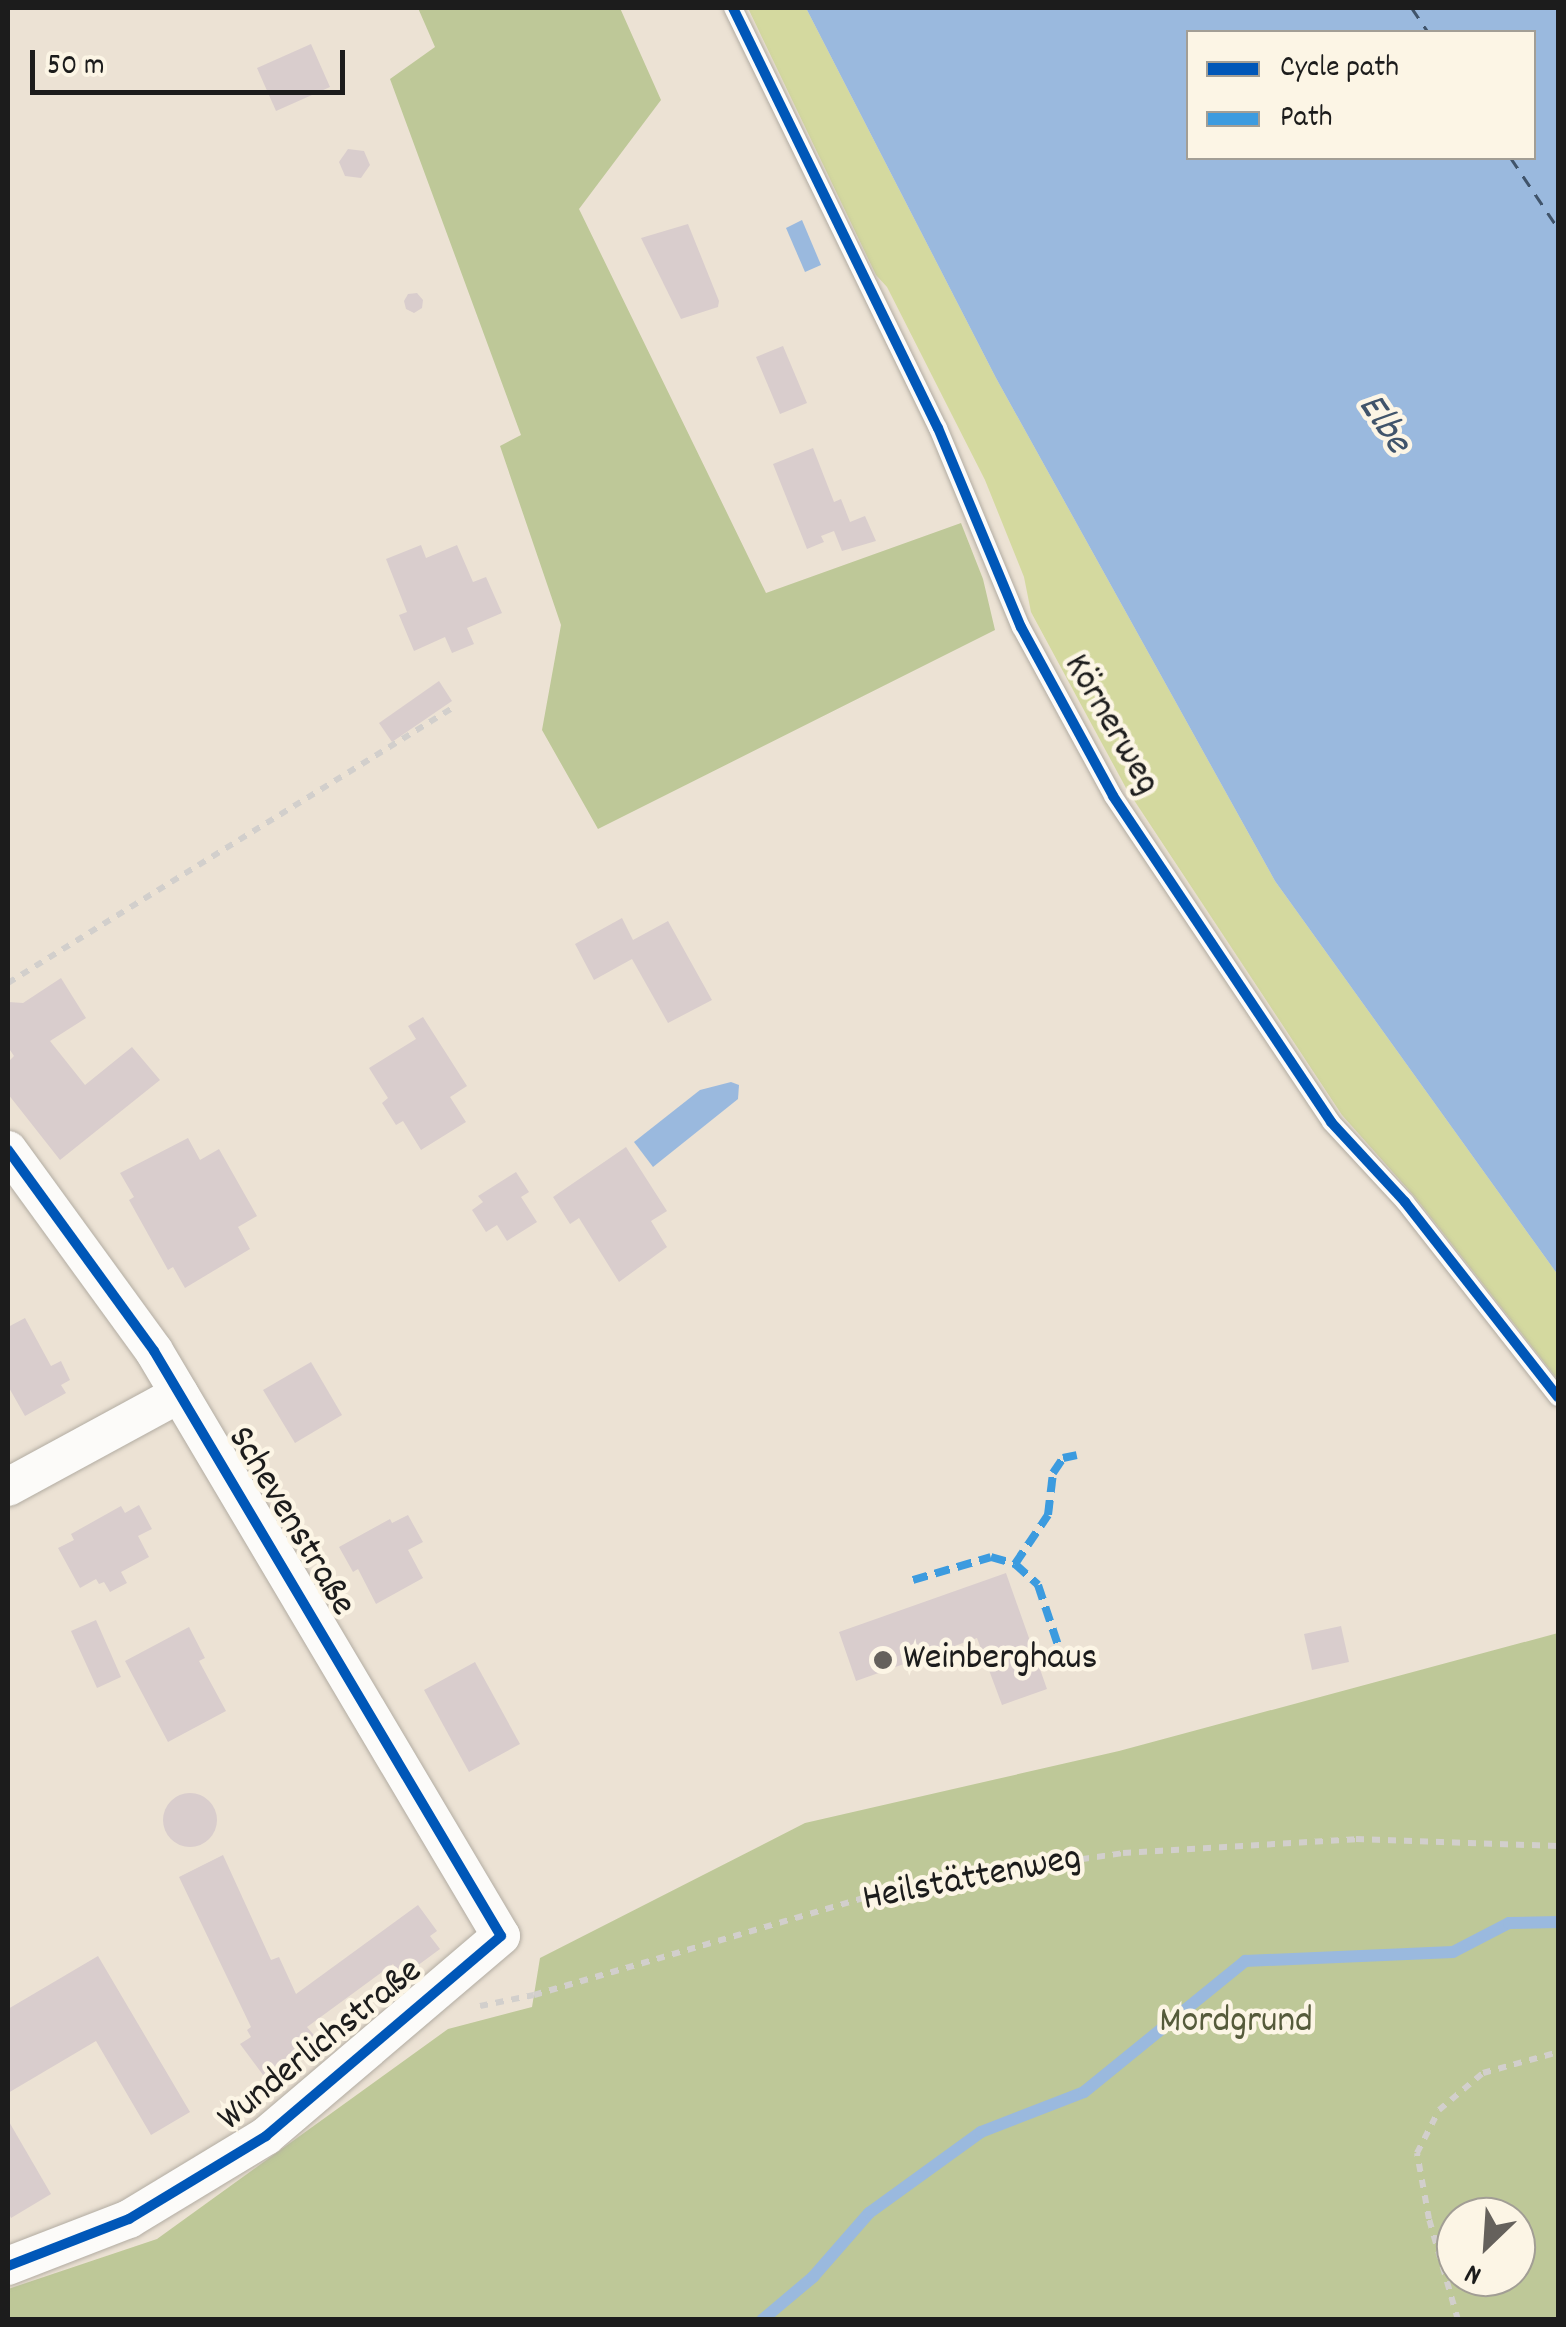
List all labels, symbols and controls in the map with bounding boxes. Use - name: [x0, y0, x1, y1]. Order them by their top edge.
- scale bar: [35, 30, 350, 92]
- legend: [1186, 30, 1536, 160]
- text: 50 m: [47, 46, 105, 89]
- text: Cycle path: [1280, 48, 1399, 91]
- text: Path: [1280, 98, 1333, 141]
- water label: Elbe: [1345, 386, 1419, 464]
- street label: Körnerweg: [1052, 647, 1168, 803]
- street label: Schevenstraße: [216, 1419, 364, 1625]
- place label: Weinberghaus: [903, 1637, 1098, 1683]
- marker: Weinberghaus: [872, 1649, 894, 1671]
- street label: Heilstättenweg: [859, 1837, 1085, 1923]
- street label: Wunderlichstraße: [210, 1950, 432, 2142]
- park label: Mordgrund: [1159, 2000, 1313, 2046]
- north arrow: [1436, 2197, 1536, 2297]
- text: N: [1459, 2251, 1489, 2293]

